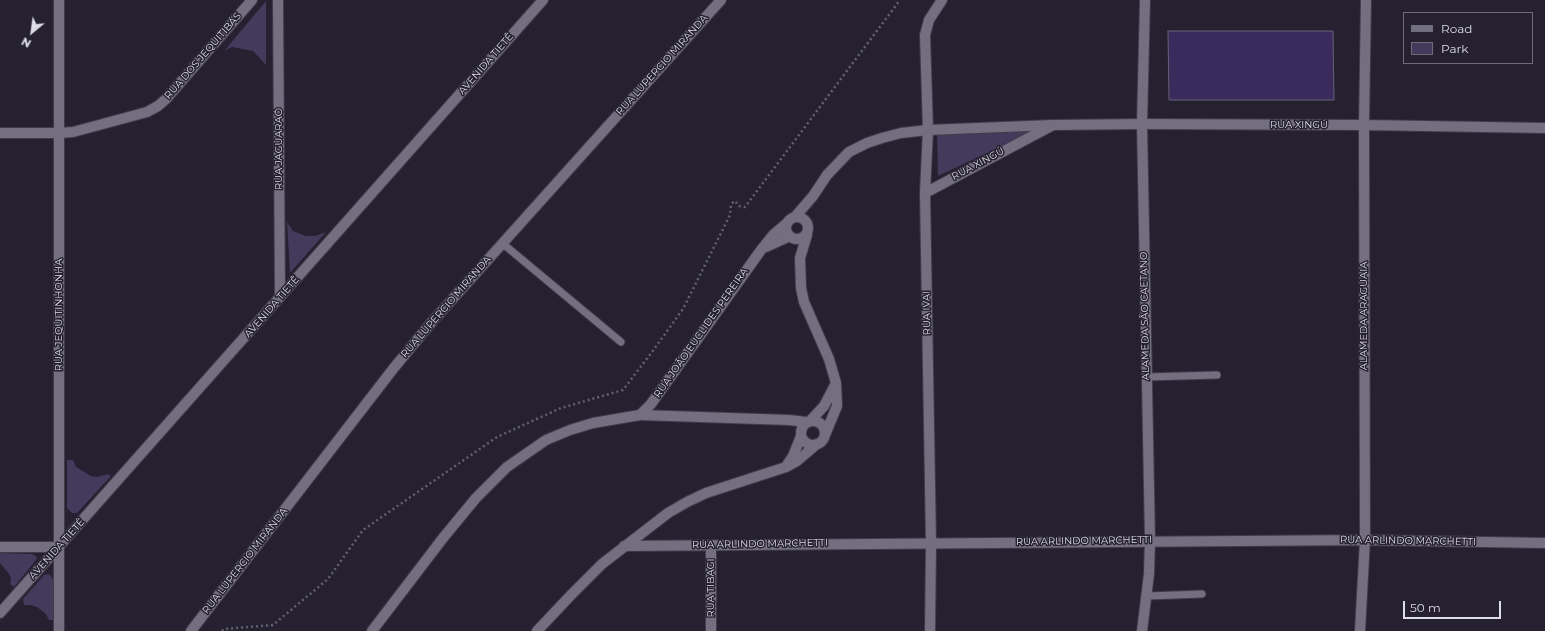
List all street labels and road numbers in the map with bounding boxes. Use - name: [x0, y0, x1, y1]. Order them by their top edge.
- street label: RUA DOS JEQUITIBÁS: [162, 10, 244, 102]
- street label: RUA LUPERCIO MIRANDA: [614, 12, 710, 118]
- street label: AVENIDA TIETÊ: [456, 31, 516, 97]
- street label: RUA JAGUARAÓ: [273, 108, 285, 190]
- street label: RUA XINGÚ: [1270, 119, 1328, 131]
- street label: RUA XINGÚ: [950, 145, 1006, 183]
- street label: ALAMEDA SÃO CAETANO: [1138, 252, 1152, 380]
- street label: RUA LUPERCIO MIRANDA: [398, 254, 494, 360]
- street label: RUA JEQUITINHONHA: [53, 259, 65, 371]
- street label: ALAMEDA ARAGUAIA: [1358, 262, 1370, 370]
- street label: RUA JOÃO EUCLIDES PEREIRA: [651, 266, 751, 400]
- street label: AVENIDA TIETÊ: [242, 274, 302, 340]
- street label: RUA IVAI: [921, 291, 933, 335]
- street label: RUA LUPERCIO MIRANDA: [200, 506, 290, 616]
- street label: AVENIDA TIETÊ: [27, 516, 87, 582]
- street label: RUA ARLINDO MARCHETTI: [1016, 534, 1152, 548]
- street label: RUA ARLINDO MARCHETTI: [1340, 534, 1476, 548]
- street label: RUA ARLINDO MARCHETTI: [692, 537, 828, 551]
- street label: RUA TIBAGI: [705, 559, 717, 617]

